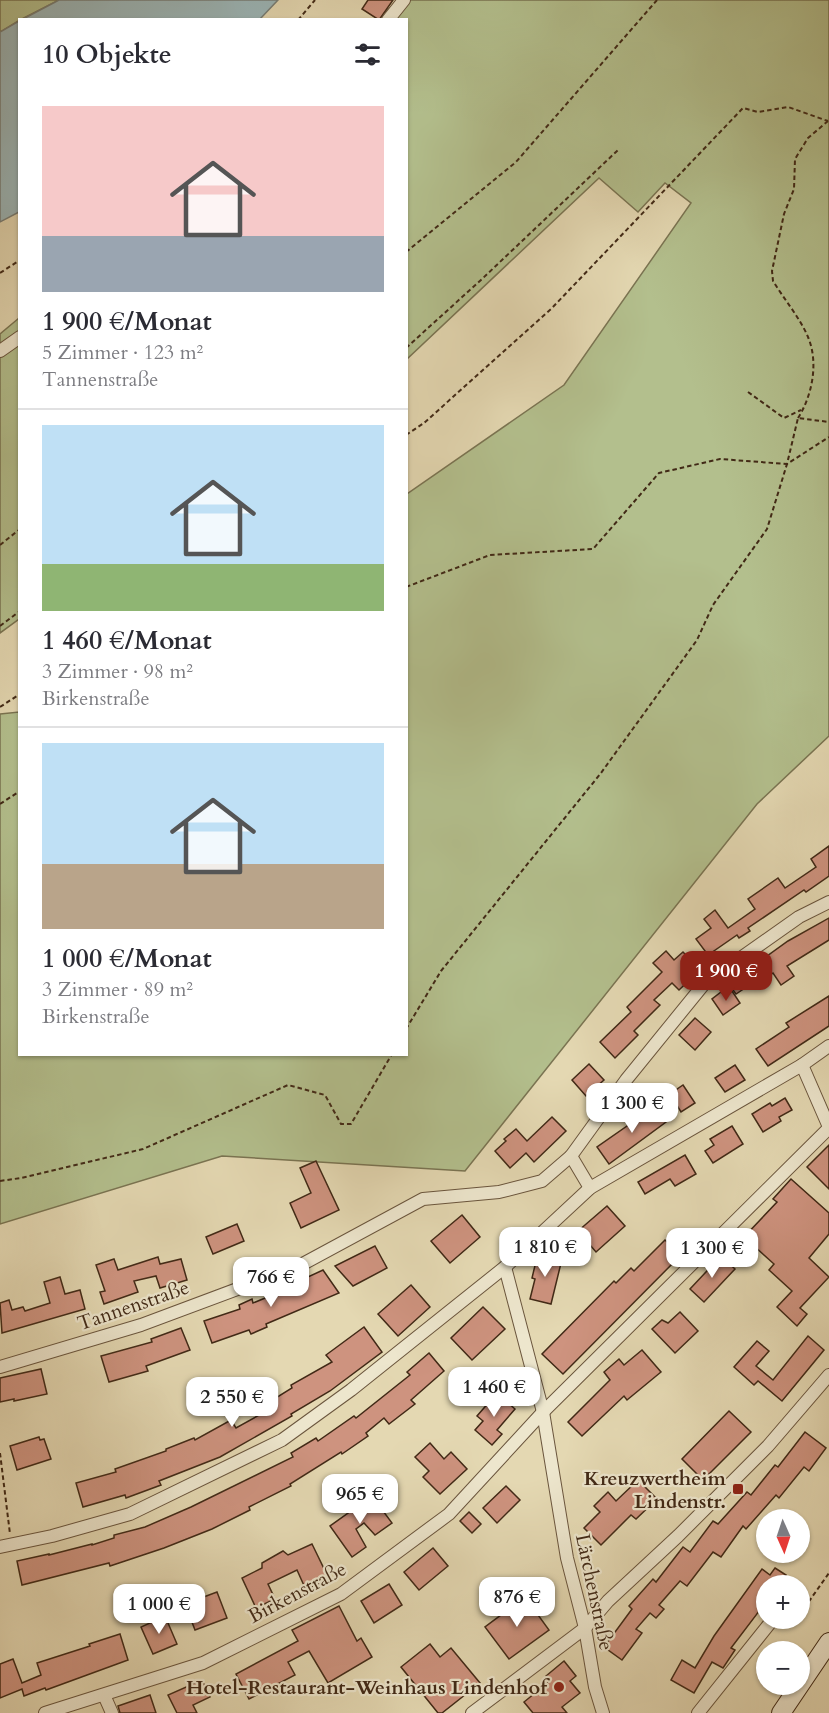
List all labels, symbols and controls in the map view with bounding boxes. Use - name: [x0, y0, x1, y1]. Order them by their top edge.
- text: 10 Objekte: [42, 37, 172, 72]
- icon: filters: [351, 38, 384, 71]
- icon: home: [159, 145, 267, 253]
- text: 1 900 €/Monat: [42, 304, 212, 339]
- text: 5 Zimmer · 123 m²: [42, 339, 203, 366]
- text: Tannenstraße: [42, 366, 158, 393]
- icon: home: [159, 464, 267, 572]
- text: 1 460 €/Monat: [42, 623, 212, 658]
- text: 3 Zimmer · 98 m²: [42, 658, 193, 685]
- text: Birkenstraße: [42, 685, 150, 712]
- icon: home: [159, 782, 267, 890]
- text: 1 000 €/Monat: [42, 941, 212, 976]
- pin: 1 900 €: [671, 951, 781, 1002]
- text: 1 900 €: [694, 957, 758, 984]
- text: 3 Zimmer · 89 m²: [42, 976, 193, 1003]
- text: Birkenstraße: [42, 1003, 150, 1030]
- pin: 1 300 €: [577, 1083, 687, 1134]
- text: 1 300 €: [600, 1089, 664, 1116]
- pin: 1 810 €: [490, 1227, 600, 1278]
- pin: 1 300 €: [657, 1228, 767, 1279]
- text: 1 810 €: [513, 1233, 577, 1260]
- text: 1 300 €: [680, 1234, 744, 1261]
- pin: 766 €: [229, 1257, 313, 1308]
- text: 766 €: [247, 1263, 295, 1290]
- street label: Tannenstraße: [74, 1274, 193, 1337]
- pin: 1 460 €: [439, 1367, 549, 1418]
- text: 1 460 €: [462, 1373, 526, 1400]
- pin: 2 550 €: [177, 1377, 287, 1428]
- text: 2 550 €: [200, 1383, 264, 1410]
- place label: Kreuzwertheim Lindenstr.: [584, 1465, 727, 1515]
- pin: 965 €: [318, 1474, 402, 1525]
- text: 965 €: [336, 1480, 384, 1507]
- marker: Kreuzwertheim Lindenstr.: [731, 1482, 745, 1496]
- north arrow: [756, 1509, 810, 1563]
- map controls: [756, 1509, 810, 1695]
- street label: Lärchenstraße: [569, 1531, 620, 1653]
- street label: Birkenstraße: [243, 1555, 351, 1630]
- button: +: [756, 1575, 810, 1629]
- pin: 876 €: [475, 1577, 559, 1628]
- text: 876 €: [493, 1583, 541, 1610]
- pin: 1 000 €: [104, 1584, 214, 1635]
- text: 1 000 €: [127, 1590, 191, 1617]
- button: −: [756, 1641, 810, 1695]
- place label: Hotel-Restaurant-Weinhaus Lindenhof: [186, 1674, 550, 1701]
- marker: Hotel-Restaurant-Weinhaus Lindenhof: [552, 1680, 566, 1694]

